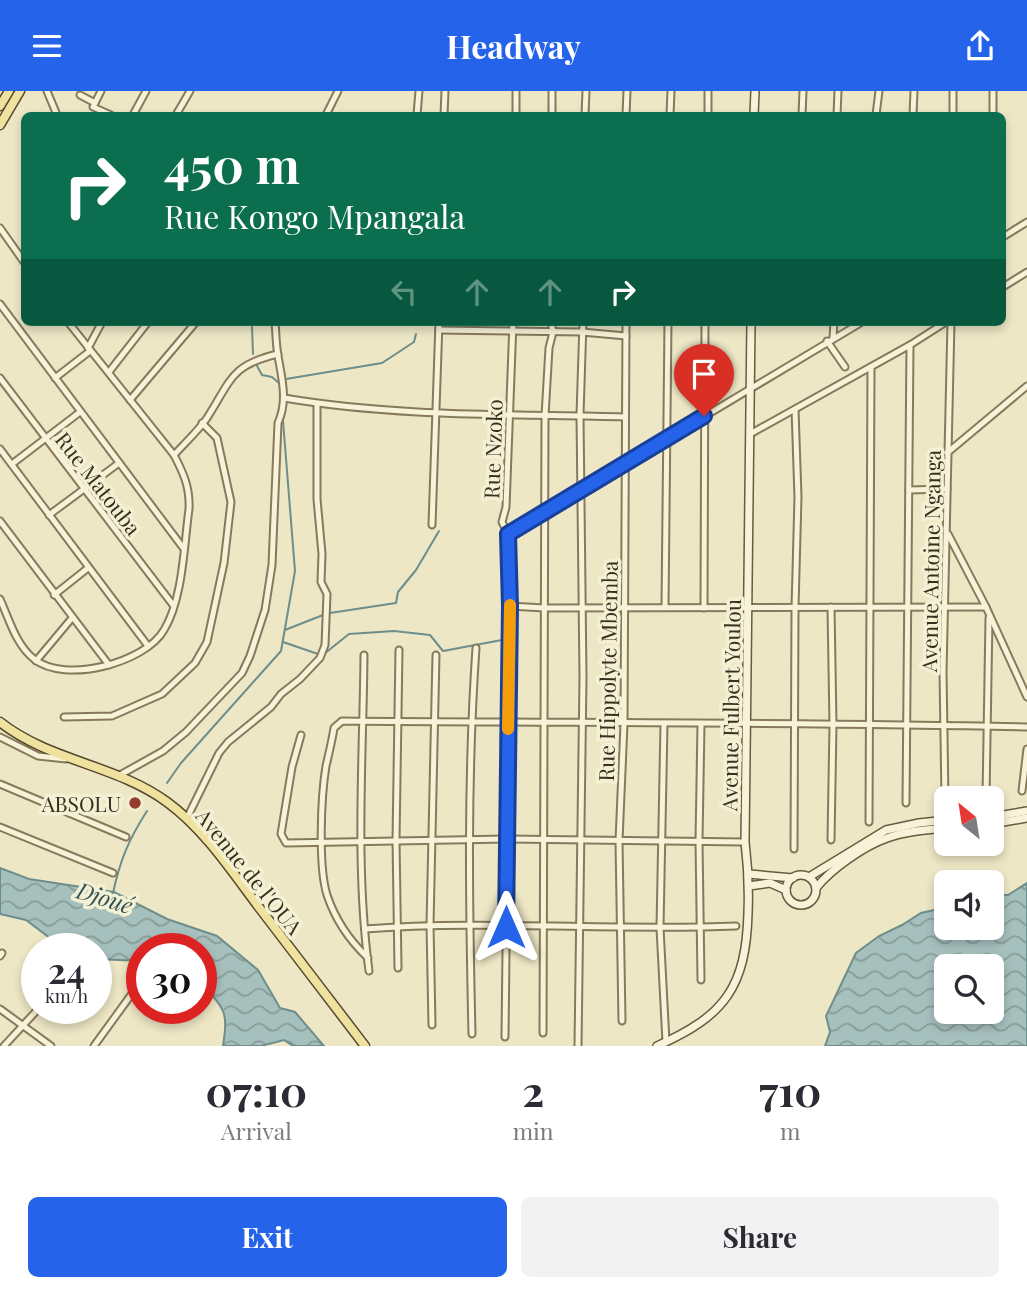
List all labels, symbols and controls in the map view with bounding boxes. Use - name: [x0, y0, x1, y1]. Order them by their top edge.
- text: Headway: [446, 24, 581, 67]
- icon: menu: [28, 27, 66, 65]
- icon: share: [961, 27, 999, 65]
- text: 450 m: [164, 131, 300, 196]
- icon: right: [49, 140, 140, 231]
- text: Rue Kongo Mpangala: [164, 194, 465, 237]
- icon: left: [385, 273, 423, 311]
- icon: ahead: [458, 273, 496, 311]
- icon: ahead: [531, 273, 569, 311]
- icon: right: [604, 273, 642, 311]
- pin: [674, 344, 734, 416]
- icon: arrive: [685, 355, 723, 393]
- street label: Rue Nzoko: [476, 399, 508, 499]
- street label: Rue Matouba: [50, 426, 148, 541]
- street label: Avenue Antoine Nganga: [914, 449, 946, 673]
- street label: Rue Hippolyte Mbemba: [591, 560, 623, 782]
- street label: Avenue Fulbert Youlou: [714, 599, 746, 812]
- north arrow: [934, 786, 1004, 856]
- map controls: [934, 786, 1004, 1024]
- place label: ABSOLU: [41, 789, 121, 817]
- marker: ABSOLU: [127, 795, 143, 811]
- street label: Avenue de l'OUA: [190, 801, 310, 940]
- button: sound: [934, 870, 1004, 940]
- water label: Djoué: [72, 874, 139, 921]
- position arrow: [469, 890, 543, 964]
- speed limit sign: 30: [126, 933, 217, 1024]
- text: 24: [48, 946, 85, 993]
- button: search: [934, 954, 1004, 1024]
- text: km/h: [45, 984, 88, 1008]
- text: 07:10: [206, 1062, 307, 1118]
- text: 2: [522, 1062, 544, 1118]
- text: 710: [759, 1062, 821, 1118]
- text: Arrival: [221, 1115, 292, 1146]
- text: min: [513, 1115, 554, 1146]
- text: m: [780, 1115, 800, 1146]
- button: Exit: [28, 1197, 507, 1277]
- button: Share: [521, 1197, 999, 1277]

